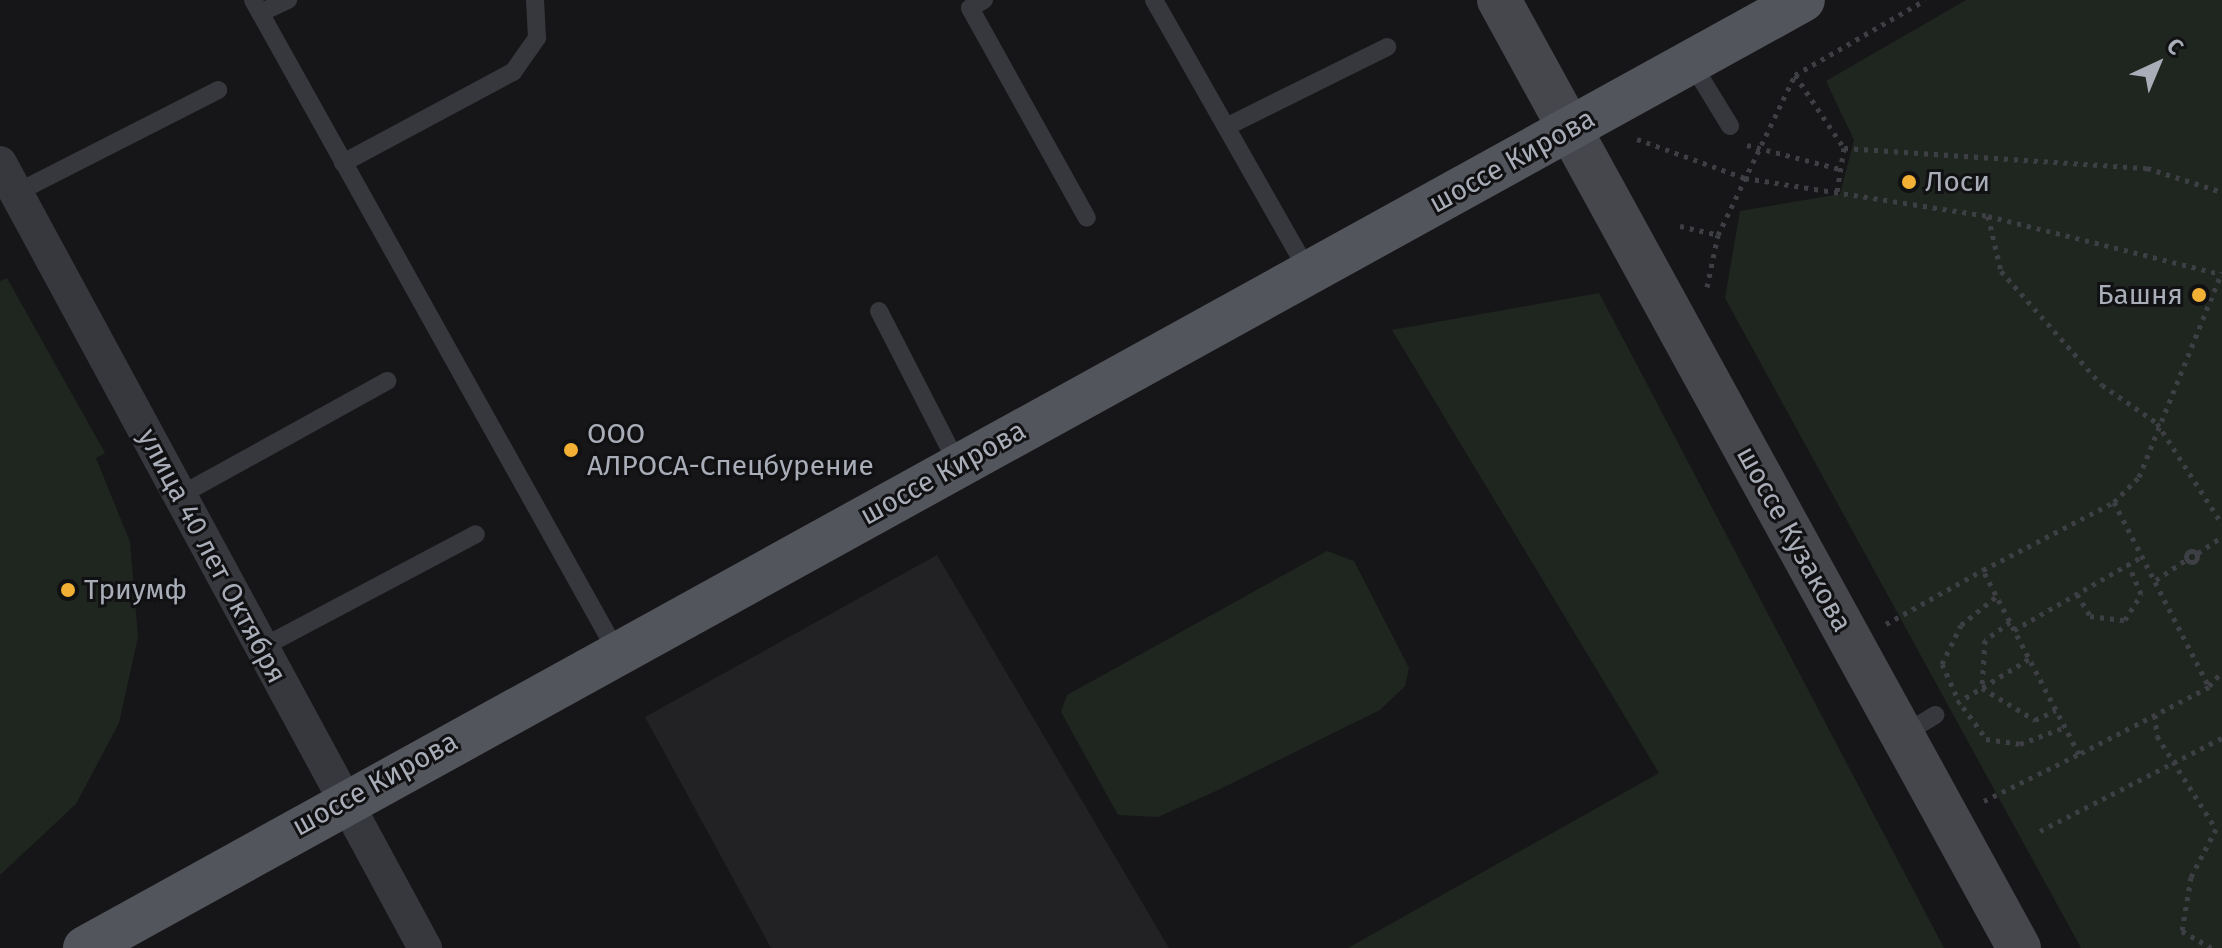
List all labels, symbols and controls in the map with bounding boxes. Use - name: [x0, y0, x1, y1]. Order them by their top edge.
- north arrow: [2118, 24, 2198, 104]
- text: С: [2161, 32, 2189, 60]
- street label: шоссе Кирова: [1423, 102, 1601, 220]
- place label: Лоси: [1925, 165, 1990, 199]
- marker: Лоси: [1900, 173, 1918, 191]
- place label: Башня: [2097, 278, 2183, 312]
- marker: Башня: [2190, 286, 2208, 304]
- street label: шоссе Кирова: [854, 414, 1032, 532]
- place label: ООО АЛРОСА-Спецбурение: [587, 417, 874, 483]
- street label: улица 40 лет Октября: [131, 423, 293, 689]
- street label: шоссе Кузакова: [1729, 440, 1859, 638]
- marker: ООО АЛРОСА-Спецбурение: [562, 441, 580, 459]
- place label: Триумф: [84, 573, 187, 607]
- marker: Триумф: [59, 581, 77, 599]
- street label: шоссе Кирова: [286, 725, 464, 843]

